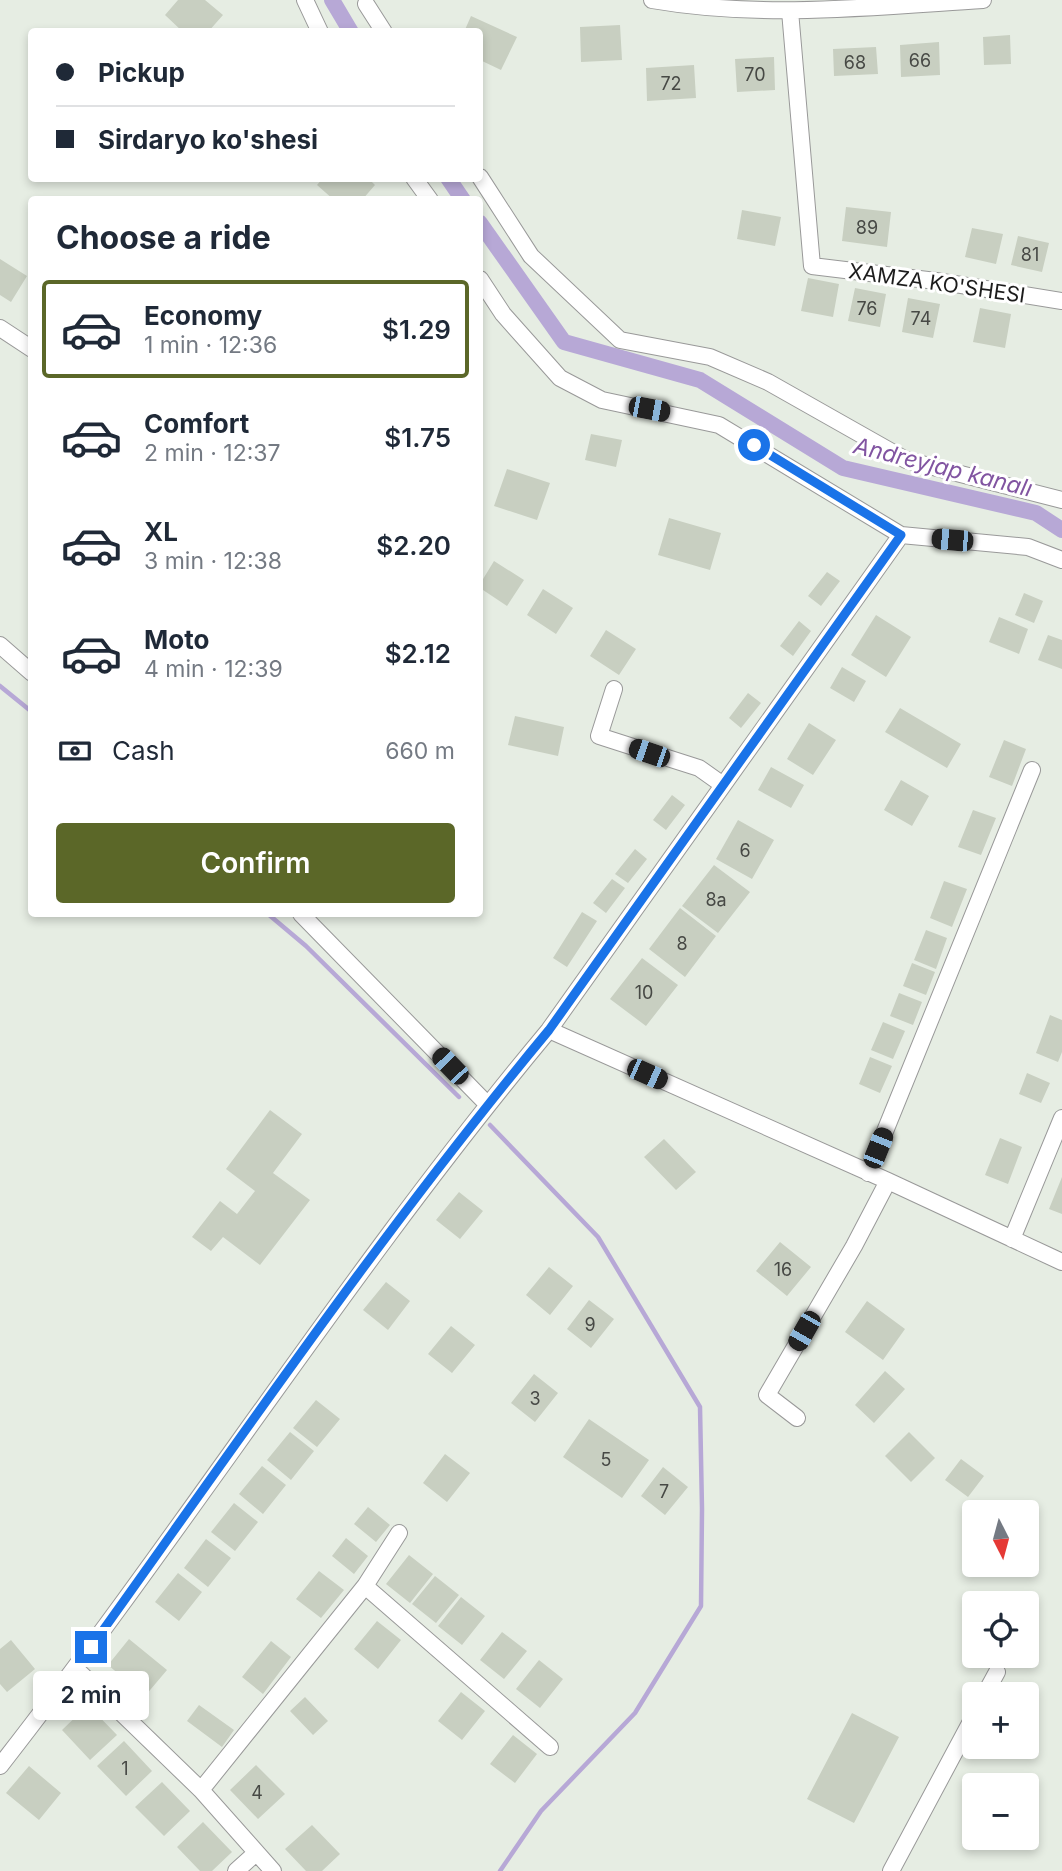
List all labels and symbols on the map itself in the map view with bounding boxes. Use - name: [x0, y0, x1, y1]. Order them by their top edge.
- house number: 66: [909, 50, 931, 71]
- house number: 68: [844, 52, 866, 73]
- house number: 70: [744, 64, 766, 85]
- house number: 72: [660, 73, 682, 94]
- house number: 89: [856, 217, 878, 238]
- house number: 81: [1021, 244, 1039, 265]
- street label: XAMZA KO'SHESI: [847, 258, 1027, 308]
- house number: 76: [856, 298, 878, 319]
- house number: 74: [911, 308, 931, 329]
- car: [627, 395, 672, 423]
- route start: [738, 429, 770, 461]
- water label: Andreyjap kanalı: [850, 431, 1035, 503]
- car: [931, 528, 974, 552]
- car: [626, 736, 673, 770]
- house number: 6: [739, 840, 751, 861]
- house number: 8a: [705, 889, 727, 910]
- house number: 8: [676, 933, 688, 954]
- house number: 10: [635, 982, 653, 1003]
- car: [428, 1044, 473, 1088]
- car: [624, 1056, 671, 1092]
- car: [861, 1125, 896, 1171]
- house number: 16: [774, 1259, 792, 1280]
- car: [785, 1308, 824, 1354]
- house number: 9: [584, 1314, 596, 1335]
- house number: 3: [529, 1388, 541, 1409]
- house number: 5: [601, 1449, 611, 1470]
- house number: 7: [659, 1481, 669, 1502]
- north arrow: [962, 1500, 1040, 1577]
- route end: [75, 1631, 107, 1663]
- callout: 2 min: [33, 1672, 149, 1720]
- house number: 1: [121, 1758, 129, 1779]
- house number: 4: [251, 1782, 263, 1803]

